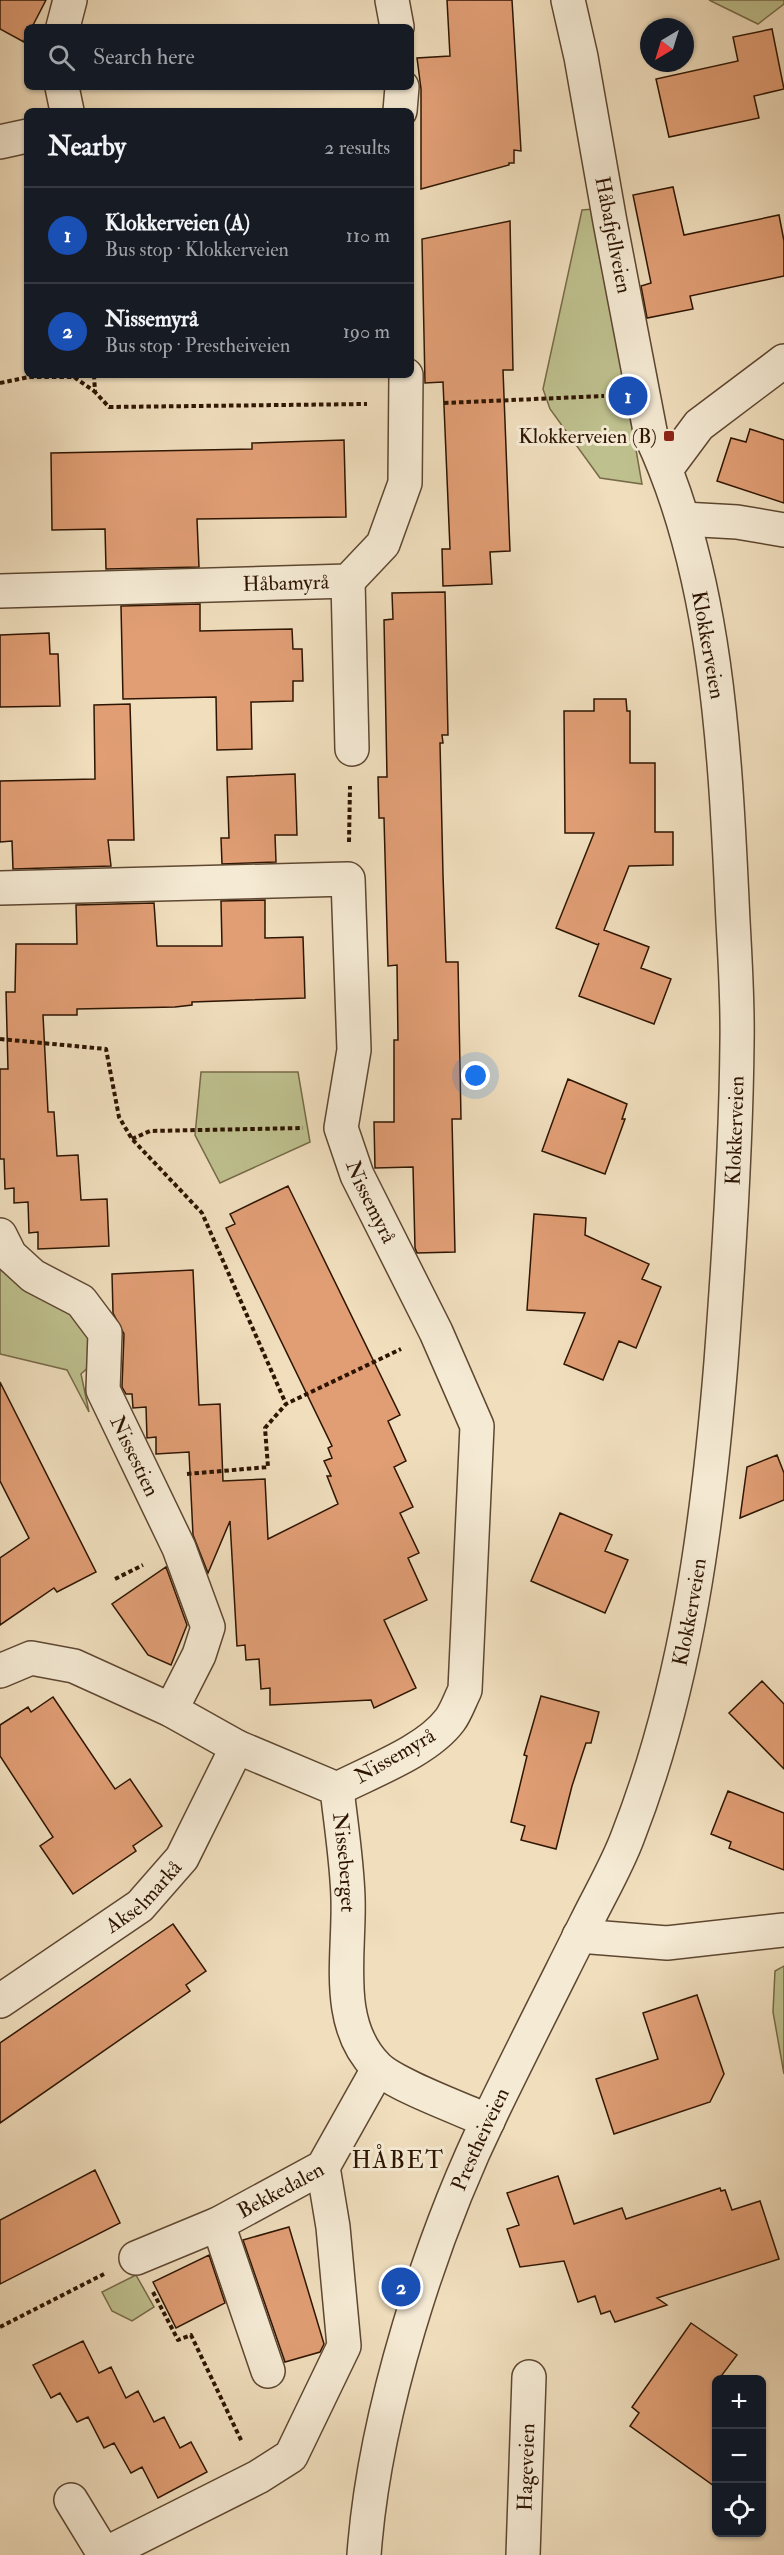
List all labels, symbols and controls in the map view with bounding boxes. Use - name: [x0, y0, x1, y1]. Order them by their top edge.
- north arrow: [640, 18, 694, 72]
- search box: [24, 24, 414, 90]
- icon: search: [45, 41, 78, 74]
- text: Search here: [93, 43, 195, 71]
- text: Nearby: [48, 131, 126, 163]
- text: 2 results: [324, 135, 390, 160]
- street label: Håbafjellveien: [588, 174, 638, 296]
- text: Klokkerveien (A): [105, 209, 250, 237]
- text: 1: [64, 223, 71, 248]
- text: 110 m: [346, 223, 390, 248]
- text: Bus stop · Klokkerveien: [105, 237, 289, 262]
- text: Nissemyrå: [105, 305, 198, 333]
- text: 2: [62, 319, 73, 344]
- text: 190 m: [343, 319, 390, 344]
- text: Bus stop · Prestheiveien: [105, 333, 290, 358]
- pin: 1: [608, 374, 648, 418]
- place label: Klokkerveien (B): [518, 423, 657, 450]
- marker: Klokkerveien (B): [662, 429, 676, 443]
- street label: Håbamyrå: [242, 568, 330, 598]
- street label: Klokkerveien: [685, 589, 731, 701]
- your location: [461, 1061, 490, 1090]
- street label: Klokkerveien: [719, 1075, 750, 1186]
- street label: Nissemyrå: [340, 1157, 403, 1248]
- street label: Nissestien: [104, 1411, 166, 1501]
- street label: Klokkerveien: [666, 1556, 712, 1668]
- street label: Nissemyrå: [350, 1722, 441, 1790]
- street label: Nisseberget: [326, 1811, 362, 1913]
- street label: Akselmarkå: [99, 1854, 188, 1940]
- street label: Prestheiveien: [445, 2083, 515, 2195]
- district label: HÅBET: [351, 2144, 445, 2176]
- street label: Bekkedalen: [232, 2155, 329, 2225]
- pin: 2: [382, 2264, 420, 2310]
- map controls: [712, 2375, 766, 2537]
- button: +: [712, 2375, 766, 2429]
- street label: Hageveien: [511, 2423, 541, 2511]
- button: −: [712, 2429, 766, 2483]
- button: locate: [712, 2483, 766, 2537]

